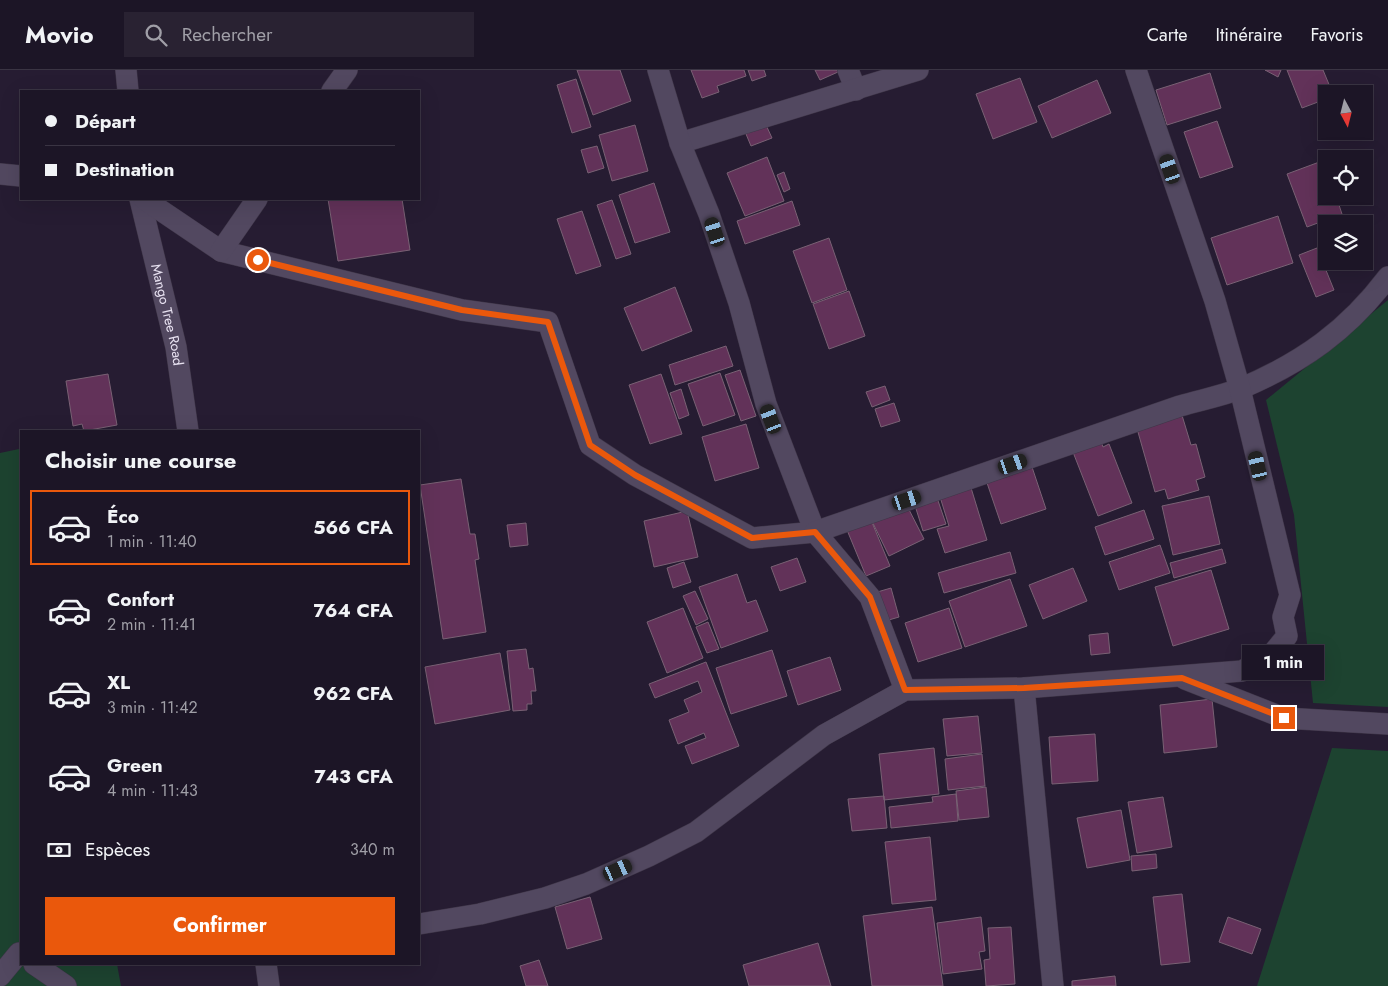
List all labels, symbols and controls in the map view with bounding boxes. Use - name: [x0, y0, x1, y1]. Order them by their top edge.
- search box: [124, 12, 474, 57]
- text: Movio: [25, 17, 94, 52]
- icon: search: [142, 21, 170, 49]
- text: Rechercher: [182, 21, 272, 48]
- text: Carte: [1147, 22, 1188, 48]
- text: Itinéraire: [1216, 22, 1282, 48]
- text: Favoris: [1310, 22, 1363, 48]
- north arrow: [1318, 85, 1372, 140]
- map controls: [1318, 85, 1373, 270]
- text: Départ: [75, 108, 136, 135]
- button: locate: [1318, 150, 1373, 205]
- car: [1158, 152, 1181, 186]
- text: Destination: [75, 156, 174, 183]
- car: [703, 215, 726, 249]
- button: layers: [1318, 215, 1373, 270]
- route start: [247, 249, 269, 271]
- street label: Mango Tree Road: [146, 262, 189, 367]
- car: [758, 402, 783, 436]
- text: Choisir une course: [45, 444, 236, 476]
- car: [1247, 450, 1268, 482]
- car: [996, 452, 1029, 476]
- car: [890, 488, 923, 512]
- text: Éco: [107, 503, 139, 530]
- icon: car: [47, 505, 92, 550]
- text: 566 CFA: [313, 514, 393, 541]
- text: 1 min · 11:40: [107, 530, 197, 553]
- text: Confort: [107, 586, 174, 613]
- icon: car: [47, 588, 92, 633]
- text: 764 CFA: [313, 597, 393, 624]
- text: 2 min · 11:41: [107, 613, 196, 636]
- callout: 1 min: [1243, 646, 1325, 680]
- text: 1 min: [1263, 651, 1303, 674]
- text: XL: [107, 669, 130, 696]
- icon: car: [47, 671, 92, 716]
- text: 962 CFA: [313, 680, 393, 707]
- text: 3 min · 11:42: [107, 696, 198, 719]
- route end: [1273, 707, 1295, 729]
- text: Green: [107, 752, 163, 779]
- icon: car: [47, 754, 92, 799]
- text: 743 CFA: [314, 763, 393, 790]
- text: 4 min · 11:43: [107, 779, 198, 802]
- icon: cash: [45, 836, 73, 864]
- text: Espèces: [85, 836, 150, 863]
- text: 340 m: [350, 838, 395, 861]
- car: [601, 857, 634, 883]
- button: Confirmer: [45, 897, 395, 955]

